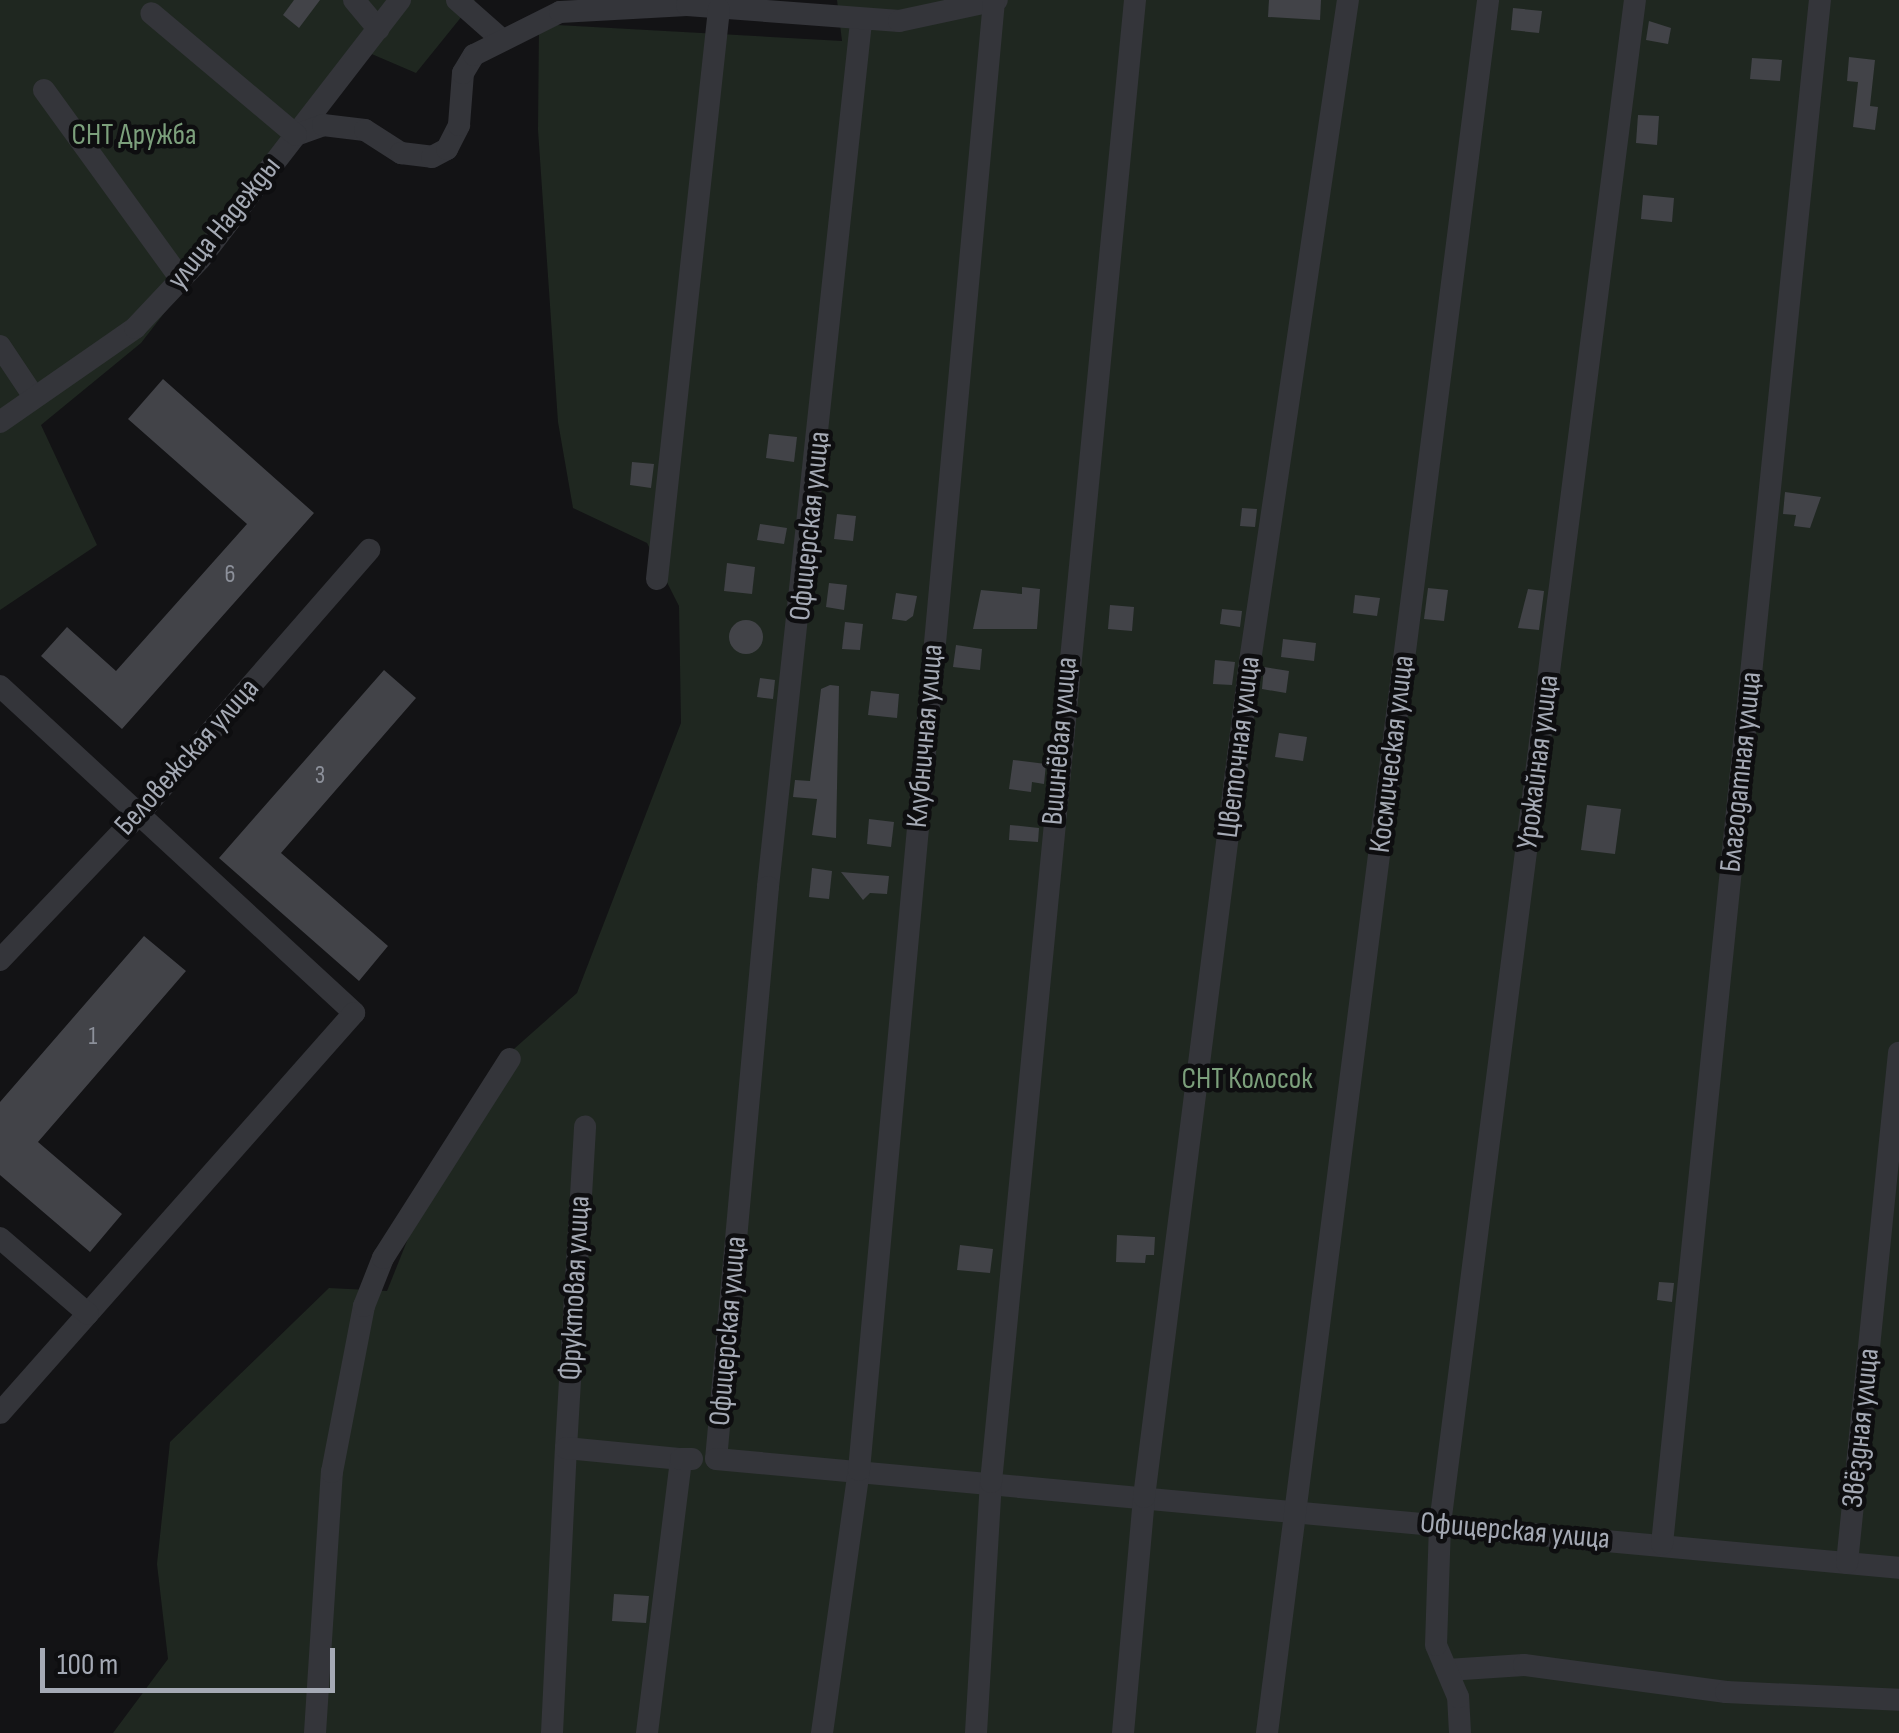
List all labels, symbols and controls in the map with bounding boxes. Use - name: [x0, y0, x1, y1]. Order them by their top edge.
- park label: СНТ Дружба: [71, 117, 197, 153]
- street label: улица Надежды: [160, 149, 288, 297]
- street label: Офицерская улица: [782, 429, 838, 623]
- house number: 6: [225, 560, 235, 590]
- street label: Клубничная улица: [899, 643, 951, 829]
- street label: Космическая улица: [1362, 653, 1422, 855]
- street label: Цветочная улица: [1210, 654, 1268, 840]
- street label: Вишнёвая улица: [1035, 655, 1085, 827]
- street label: Благодатная улица: [1713, 670, 1769, 874]
- street label: Беловежская улица: [107, 671, 267, 843]
- street label: Урожайная улица: [1509, 673, 1567, 851]
- house number: 3: [315, 761, 325, 791]
- house number: 1: [89, 1022, 97, 1052]
- park label: СНТ Колосок: [1181, 1061, 1313, 1097]
- street label: Фруктовая улица: [552, 1195, 598, 1381]
- street label: Офицерская улица: [702, 1235, 754, 1427]
- street label: Звёздная улица: [1835, 1346, 1887, 1510]
- street label: Офицерская улица: [1419, 1505, 1611, 1557]
- scale bar: [45, 1628, 340, 1690]
- text: 100 m: [57, 1647, 118, 1683]

